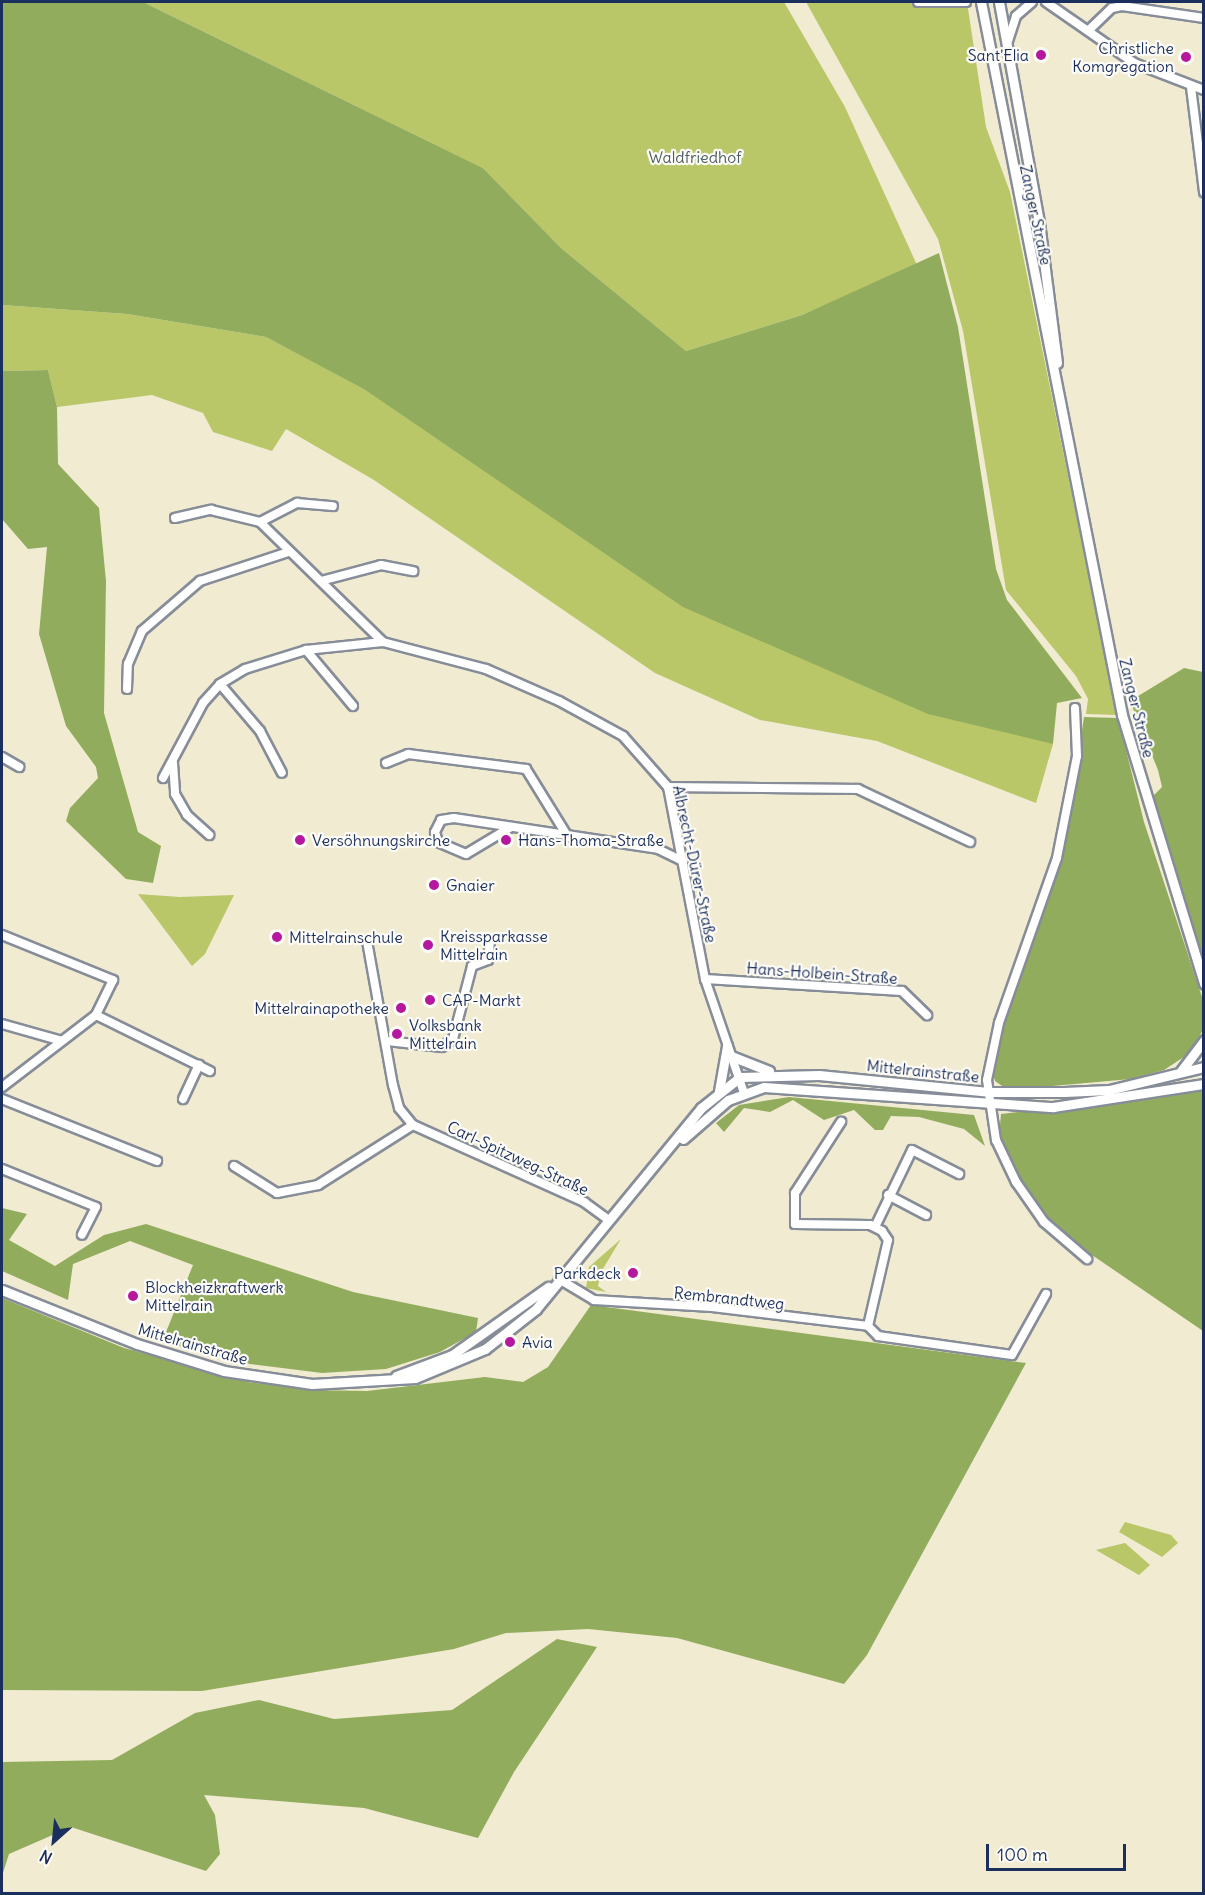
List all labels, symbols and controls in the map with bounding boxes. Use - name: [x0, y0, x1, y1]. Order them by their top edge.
- place label: Christliche Komgregation: [1072, 38, 1174, 76]
- place label: Sant'Elia: [968, 45, 1029, 65]
- marker: Sant'Elia: [1034, 48, 1048, 62]
- marker: Christliche Komgregation: [1179, 50, 1193, 64]
- park label: Waldfriedhof: [649, 147, 741, 167]
- street label: Zanger Straße: [1016, 163, 1056, 267]
- street label: Zanger Straße: [1115, 656, 1159, 760]
- street label: Albrecht-Dürer-Straße: [669, 783, 721, 945]
- place label: Versöhnungskirche: [312, 830, 450, 850]
- place label: Hans-Thoma-Straße: [518, 830, 664, 850]
- marker: Versöhnungskirche: [293, 833, 307, 847]
- marker: Hans-Thoma-Straße: [499, 833, 513, 847]
- place label: Gnaier: [446, 875, 495, 895]
- marker: Gnaier: [427, 878, 441, 892]
- place label: Kreissparkasse Mittelrain: [440, 926, 548, 964]
- place label: Mittelrainschule: [289, 927, 403, 947]
- marker: Mittelrainschule: [270, 930, 284, 944]
- marker: Kreissparkasse Mittelrain: [421, 938, 435, 952]
- street label: Hans-Holbein-Straße: [746, 958, 898, 988]
- place label: CAP-Markt: [442, 990, 521, 1010]
- marker: CAP-Markt: [423, 993, 437, 1007]
- place label: Mittelrainapotheke: [254, 998, 389, 1018]
- marker: Mittelrainapotheke: [394, 1001, 408, 1015]
- place label: Volksbank Mittelrain: [409, 1015, 482, 1053]
- marker: Volksbank Mittelrain: [390, 1027, 404, 1041]
- street label: Mittelrainstraße: [866, 1056, 980, 1086]
- street label: Carl-Spitzweg-Straße: [444, 1117, 592, 1199]
- place label: Parkdeck: [554, 1263, 621, 1283]
- marker: Parkdeck: [626, 1266, 640, 1280]
- place label: Blockheizkraftwerk Mittelrain: [145, 1277, 284, 1315]
- street label: Rembrandtweg: [673, 1283, 785, 1313]
- marker: Blockheizkraftwerk Mittelrain: [126, 1289, 140, 1303]
- street label: Mittelrainstraße: [136, 1319, 250, 1369]
- place label: Avia: [522, 1332, 553, 1352]
- marker: Avia: [503, 1335, 517, 1349]
- north arrow: [24, 1811, 84, 1871]
- scale bar: [989, 1832, 1128, 1870]
- text: 100 m: [997, 1843, 1048, 1866]
- text: N: [36, 1846, 55, 1868]

